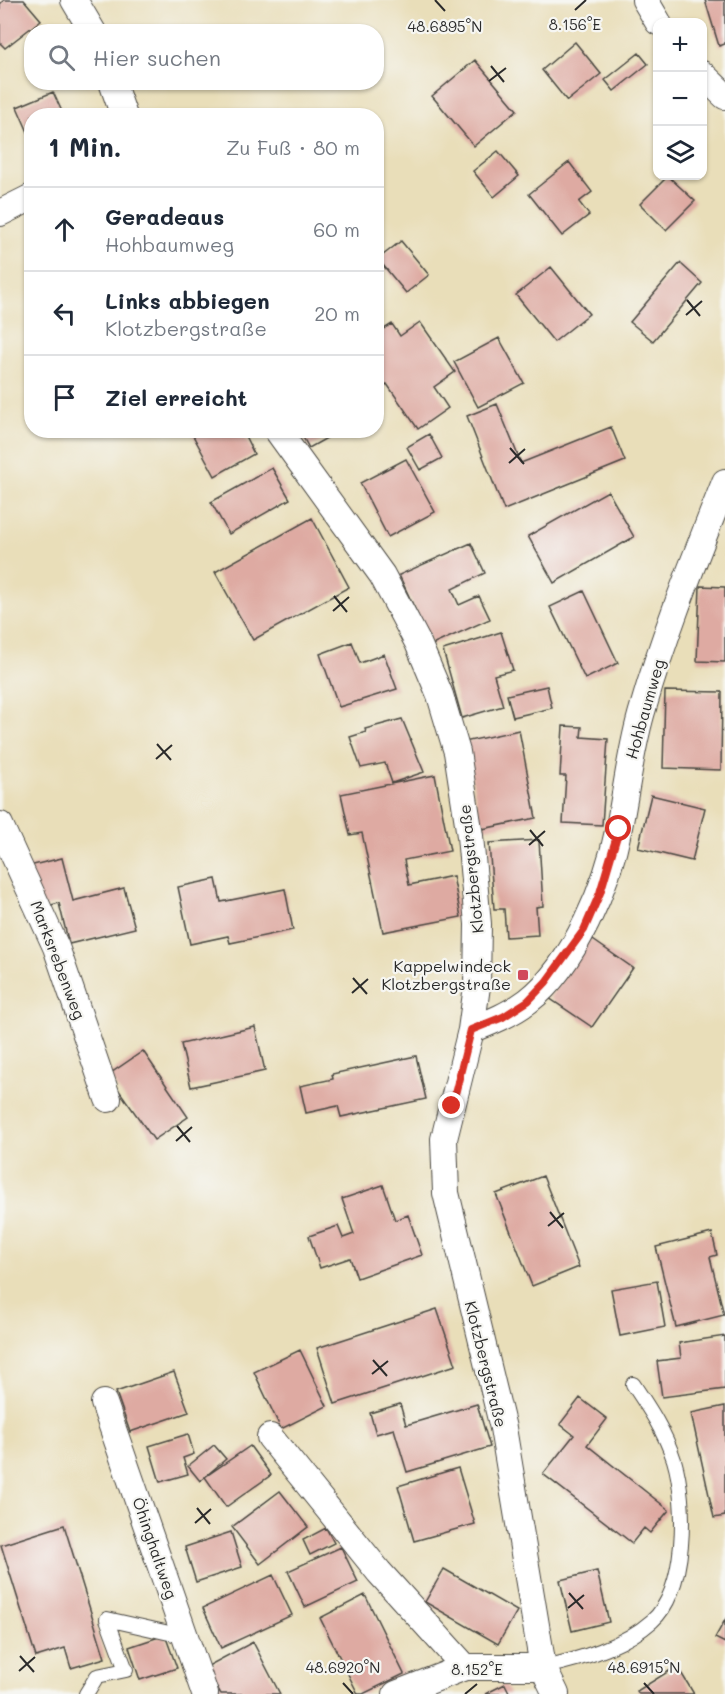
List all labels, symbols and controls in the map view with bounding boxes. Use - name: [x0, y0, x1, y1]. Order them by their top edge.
- text: 8.156°E: [549, 14, 602, 34]
- text: 48.6895°N: [408, 16, 482, 36]
- map controls: [653, 18, 707, 180]
- button: +: [653, 18, 707, 72]
- search box: [24, 24, 384, 90]
- icon: search: [45, 41, 78, 74]
- text: Hier suchen: [93, 43, 221, 72]
- button: −: [653, 72, 707, 126]
- button: layers: [653, 126, 707, 180]
- text: 1 Min.: [48, 130, 122, 164]
- text: Zu Fuß · 80 m: [226, 134, 360, 160]
- text: Geradeaus: [105, 202, 224, 231]
- icon: ahead: [48, 213, 81, 246]
- text: 60 m: [313, 216, 360, 242]
- text: Hohbaumweg: [105, 231, 234, 257]
- text: Links abbiegen: [105, 286, 270, 315]
- icon: left: [48, 297, 81, 330]
- text: 20 m: [314, 300, 360, 326]
- text: Klotzbergstraße: [105, 315, 267, 341]
- icon: arrive: [48, 381, 81, 414]
- text: Ziel erreicht: [105, 383, 247, 412]
- street label: Hohbaumweg: [620, 656, 669, 761]
- street label: Klotzbergstraße: [453, 804, 488, 935]
- route start: [605, 815, 631, 841]
- street label: Marksrebenweg: [26, 897, 91, 1022]
- place label: Kappelwindeck Klotzbergstraße: [382, 955, 511, 994]
- marker: Kappelwindeck Klotzbergstraße: [516, 968, 530, 982]
- route end: [438, 1092, 464, 1118]
- street label: Klotzbergstraße: [461, 1299, 512, 1429]
- street label: Öhinghaltweg: [128, 1494, 183, 1602]
- text: 48.6920°N: [306, 1657, 380, 1677]
- text: 48.6915°N: [608, 1657, 680, 1677]
- text: 8.152°E: [451, 1659, 503, 1679]

